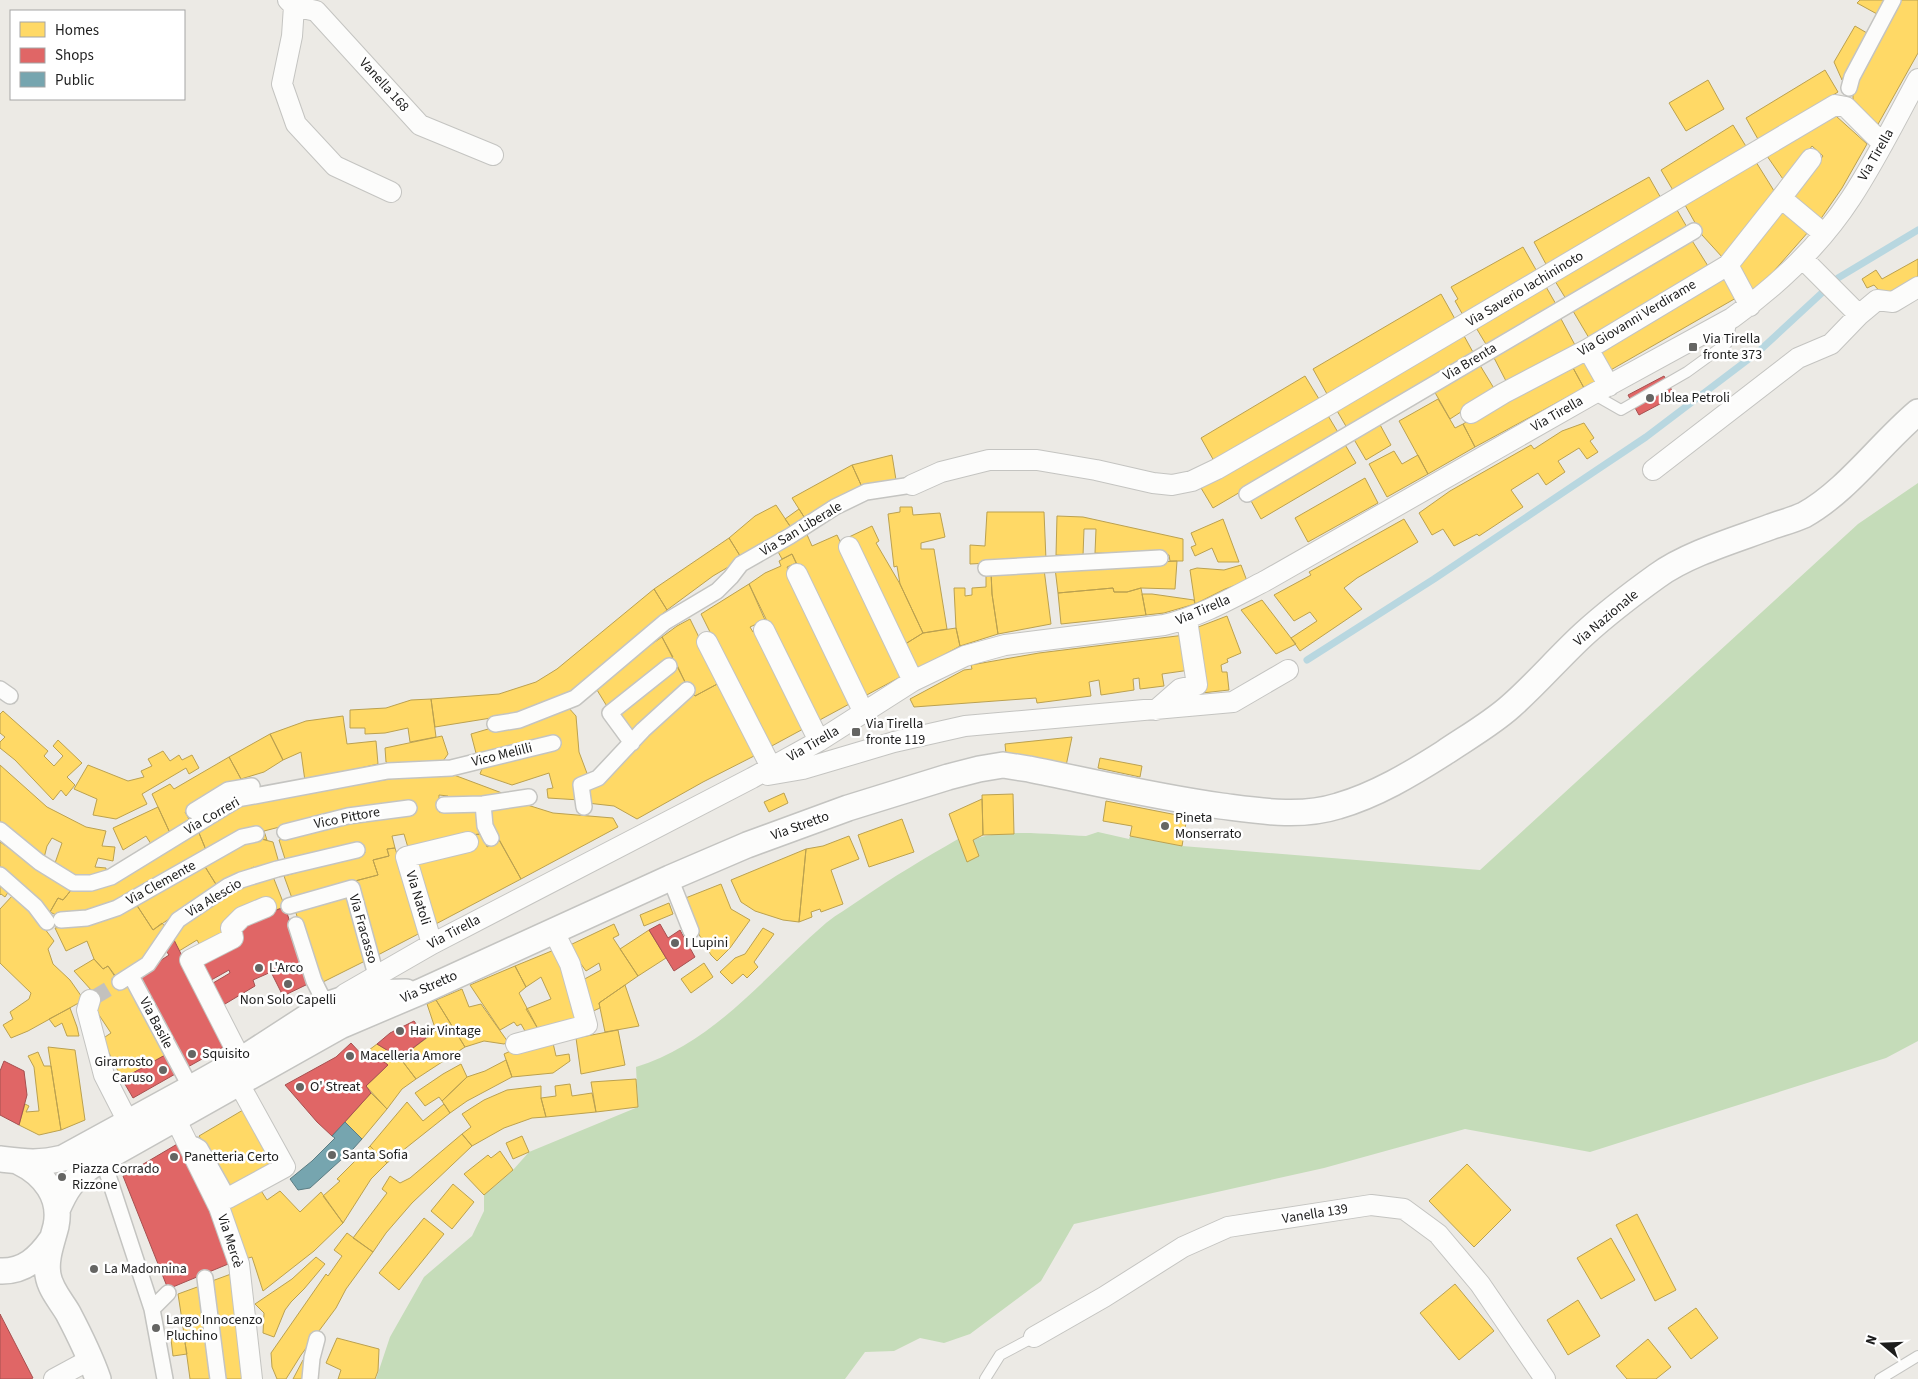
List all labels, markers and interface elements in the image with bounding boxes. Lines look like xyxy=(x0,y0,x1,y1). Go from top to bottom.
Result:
legend xyxy=(10,10,185,100)
text: Homes xyxy=(55,20,99,41)
text: Shops xyxy=(55,45,94,66)
street label: Vanella 168 xyxy=(354,54,414,116)
text: Public xyxy=(55,70,94,91)
street label: Via Tirella xyxy=(1853,125,1899,185)
street label: Via Saverio Iachininoto xyxy=(1463,246,1587,332)
street label: Via Giovanni Verdirame xyxy=(1574,275,1700,361)
place label: Via Tirella fronte 373 xyxy=(1703,329,1762,365)
street label: Via Brenta xyxy=(1439,338,1501,386)
marker: Via Tirella fronte 373 xyxy=(1687,341,1699,353)
place label: Iblea Petroli xyxy=(1660,388,1730,408)
street label: Via Tirella xyxy=(1527,391,1587,437)
marker: Iblea Petroli xyxy=(1644,392,1656,404)
street label: Via San Liberale xyxy=(756,497,846,561)
street label: Via Nazionale xyxy=(1569,585,1643,651)
street label: Via Tirella xyxy=(1173,590,1233,630)
place label: Via Tirella fronte 119 xyxy=(866,714,925,750)
street label: Via Tirella xyxy=(783,721,843,767)
marker: Via Tirella fronte 119 xyxy=(850,726,862,738)
street label: Vico Melilli xyxy=(470,738,534,772)
street label: Via Correri xyxy=(181,792,243,840)
street label: Vico Pittore xyxy=(312,802,382,834)
street label: Via Stretto xyxy=(768,806,832,846)
place label: Pineta Monserrato xyxy=(1175,808,1242,844)
marker: Pineta Monserrato xyxy=(1159,820,1171,832)
street label: Via Clemente xyxy=(123,856,199,910)
street label: Via Natoli xyxy=(400,869,436,927)
street label: Via Alescio xyxy=(182,873,246,923)
street label: Via Fracasso xyxy=(344,892,382,966)
street label: Via Tirella xyxy=(424,910,484,954)
place label: I Lupini xyxy=(685,933,728,953)
marker: I Lupini xyxy=(669,937,681,949)
place label: L'Arco xyxy=(269,958,303,978)
marker: L'Arco xyxy=(253,962,265,974)
street label: Via Stretto xyxy=(397,966,461,1008)
marker: Non Solo Capelli xyxy=(282,978,294,990)
place label: Non Solo Capelli xyxy=(240,990,336,1010)
street label: Via Basile xyxy=(134,994,178,1052)
place label: Hair Vintage xyxy=(410,1021,481,1041)
marker: Hair Vintage xyxy=(394,1025,406,1037)
place label: Squisito xyxy=(202,1044,250,1064)
place label: Macelleria Amore xyxy=(360,1046,461,1066)
marker: Squisito xyxy=(186,1048,198,1060)
marker: Macelleria Amore xyxy=(344,1050,356,1062)
place label: Girarrosto Caruso xyxy=(94,1052,153,1088)
marker: Girarrosto Caruso xyxy=(157,1064,169,1076)
place label: O' Streat xyxy=(310,1077,361,1097)
marker: O' Streat xyxy=(294,1081,306,1093)
place label: Santa Sofia xyxy=(342,1145,408,1165)
place label: Panetteria Certo xyxy=(184,1147,279,1167)
marker: Santa Sofia xyxy=(326,1149,338,1161)
marker: Panetteria Certo xyxy=(168,1151,180,1163)
place label: Piazza Corrado Rizzone xyxy=(72,1159,159,1195)
marker: Piazza Corrado Rizzone xyxy=(56,1171,68,1183)
street label: Vanella 139 xyxy=(1281,1199,1349,1229)
street label: Via Mercè xyxy=(212,1212,248,1270)
place label: La Madonnina xyxy=(104,1259,187,1279)
marker: La Madonnina xyxy=(88,1263,100,1275)
place label: Largo Innocenzo Pluchino xyxy=(166,1310,263,1346)
north arrow xyxy=(1858,1319,1908,1369)
marker: Largo Innocenzo Pluchino xyxy=(150,1322,162,1334)
text: N xyxy=(1861,1332,1883,1348)

